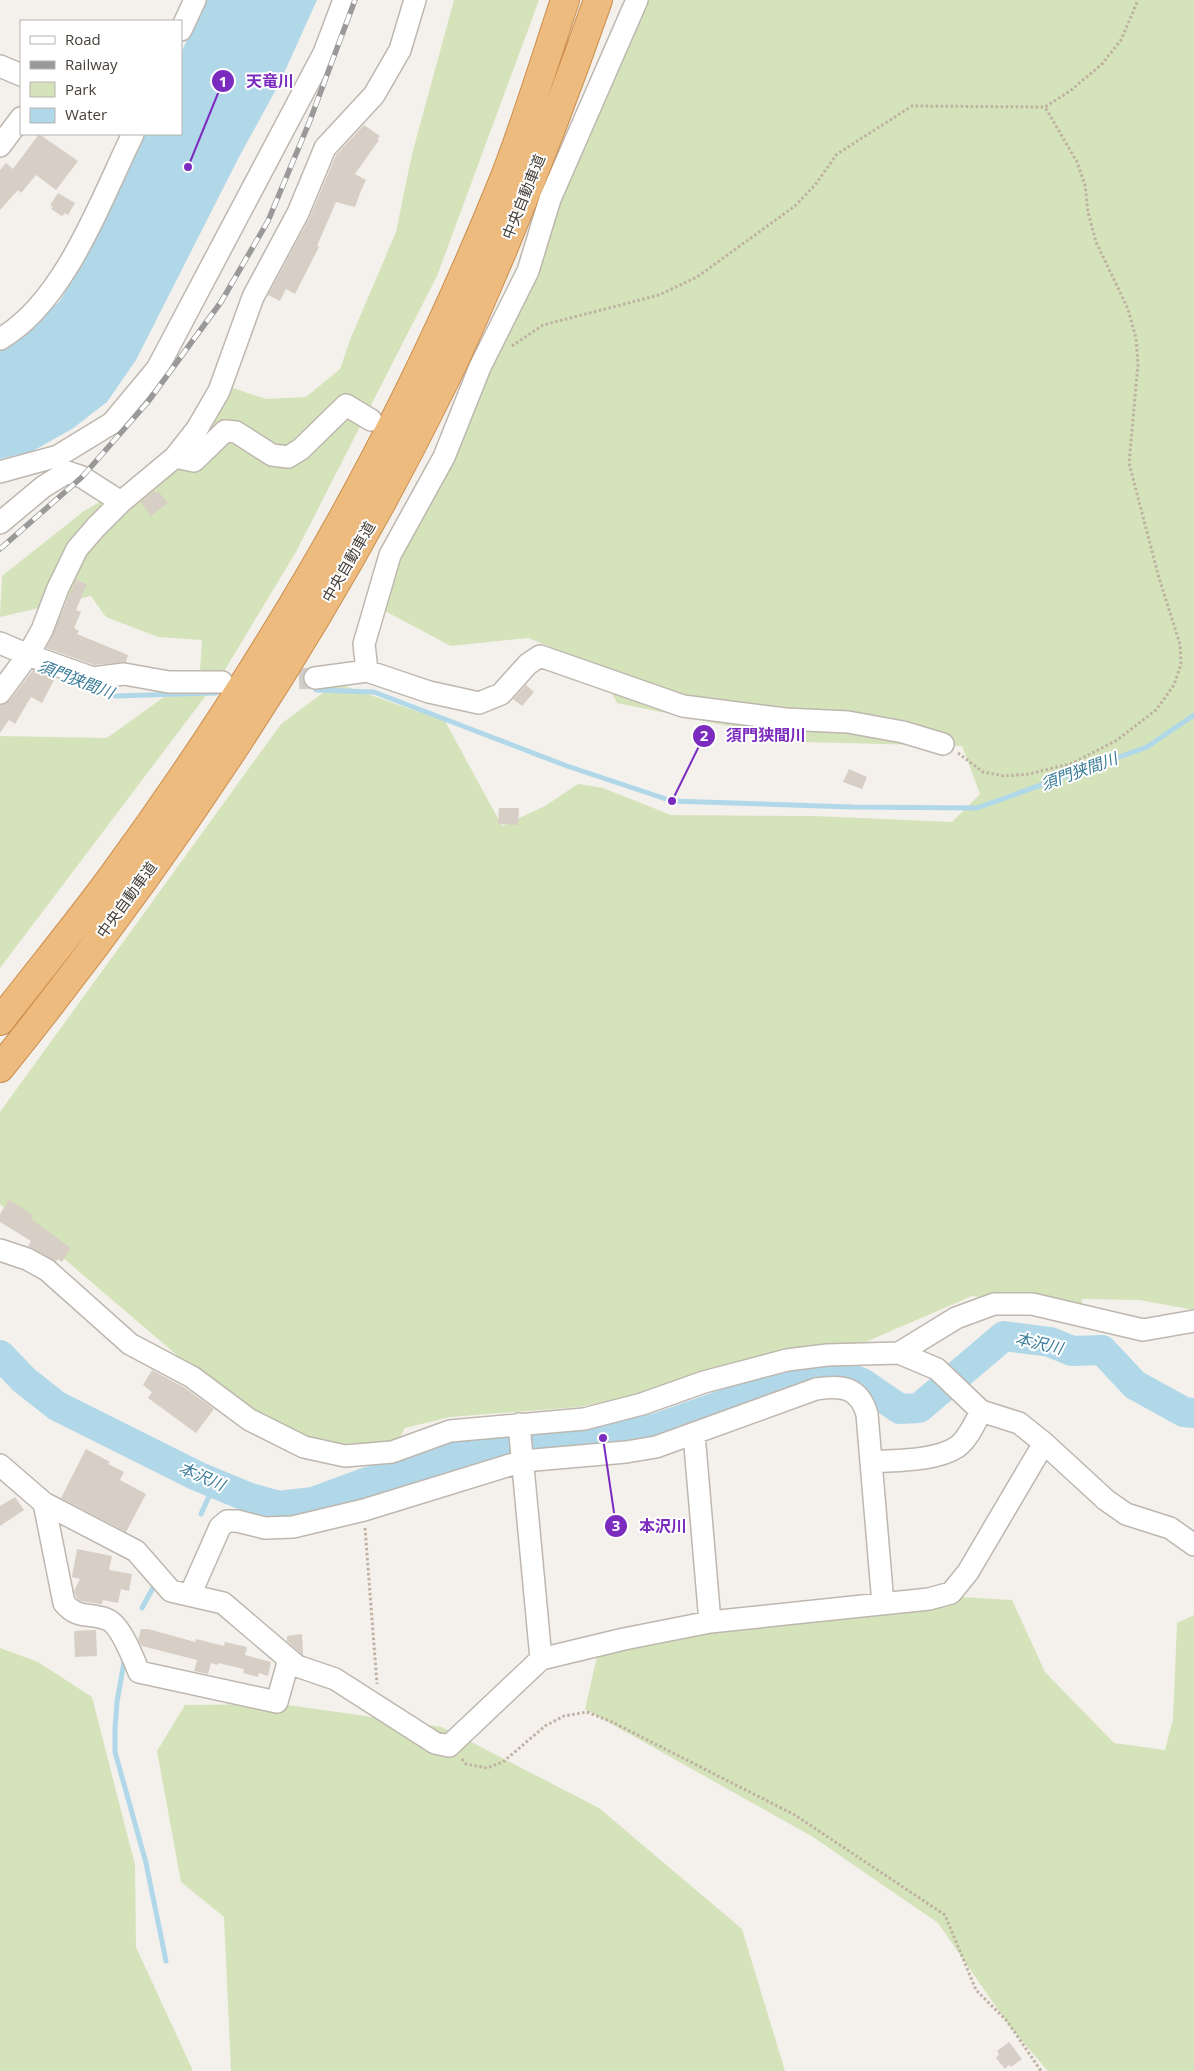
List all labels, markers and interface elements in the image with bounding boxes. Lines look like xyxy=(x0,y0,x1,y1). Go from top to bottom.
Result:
legend xyxy=(20,20,182,135)
text: Road xyxy=(65,29,101,49)
text: Railway xyxy=(65,54,118,74)
callout: 天竜川 xyxy=(211,66,304,97)
text: 天竜川 xyxy=(246,70,294,92)
text: 1 xyxy=(219,71,227,91)
text: Park xyxy=(65,79,96,99)
text: Water xyxy=(65,104,107,124)
street label: 中央自動車道 xyxy=(497,151,549,242)
street label: 中央自動車道 xyxy=(317,518,379,605)
water label: 須門狭間川 xyxy=(35,654,119,704)
callout: 須門狭間川 xyxy=(691,720,816,751)
text: 須門狭間川 xyxy=(726,724,806,746)
text: 2 xyxy=(700,725,709,745)
water label: 須門狭間川 xyxy=(1038,746,1122,795)
street label: 中央自動車道 xyxy=(92,857,161,942)
water label: 本沢川 xyxy=(1013,1327,1067,1360)
water label: 本沢川 xyxy=(176,1456,230,1496)
callout: 本沢川 xyxy=(604,1510,697,1541)
text: 3 xyxy=(612,1515,620,1535)
text: 本沢川 xyxy=(639,1515,687,1537)

